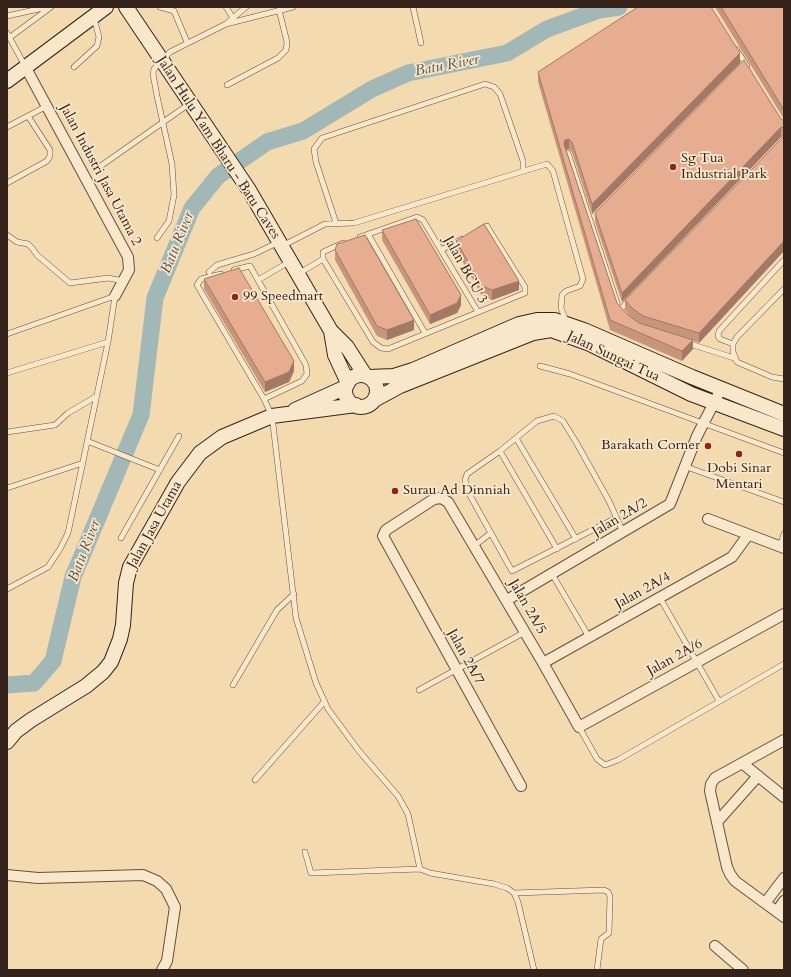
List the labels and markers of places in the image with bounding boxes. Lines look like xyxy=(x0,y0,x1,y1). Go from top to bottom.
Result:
place label: Sg Tua Industrial Park xyxy=(681,151,767,184)
marker: Sg Tua Industrial Park xyxy=(668,162,678,172)
place label: 99 Speedmart xyxy=(243,289,323,305)
marker: 99 Speedmart xyxy=(230,292,240,302)
place label: Barakath Corner xyxy=(601,438,700,454)
marker: Barakath Corner xyxy=(703,441,713,451)
marker: Dobi Sinar Mentari xyxy=(734,449,744,459)
place label: Dobi Sinar Mentari xyxy=(707,461,771,494)
place label: Surau Ad Dinniah xyxy=(403,483,510,499)
marker: Surau Ad Dinniah xyxy=(390,486,400,496)

